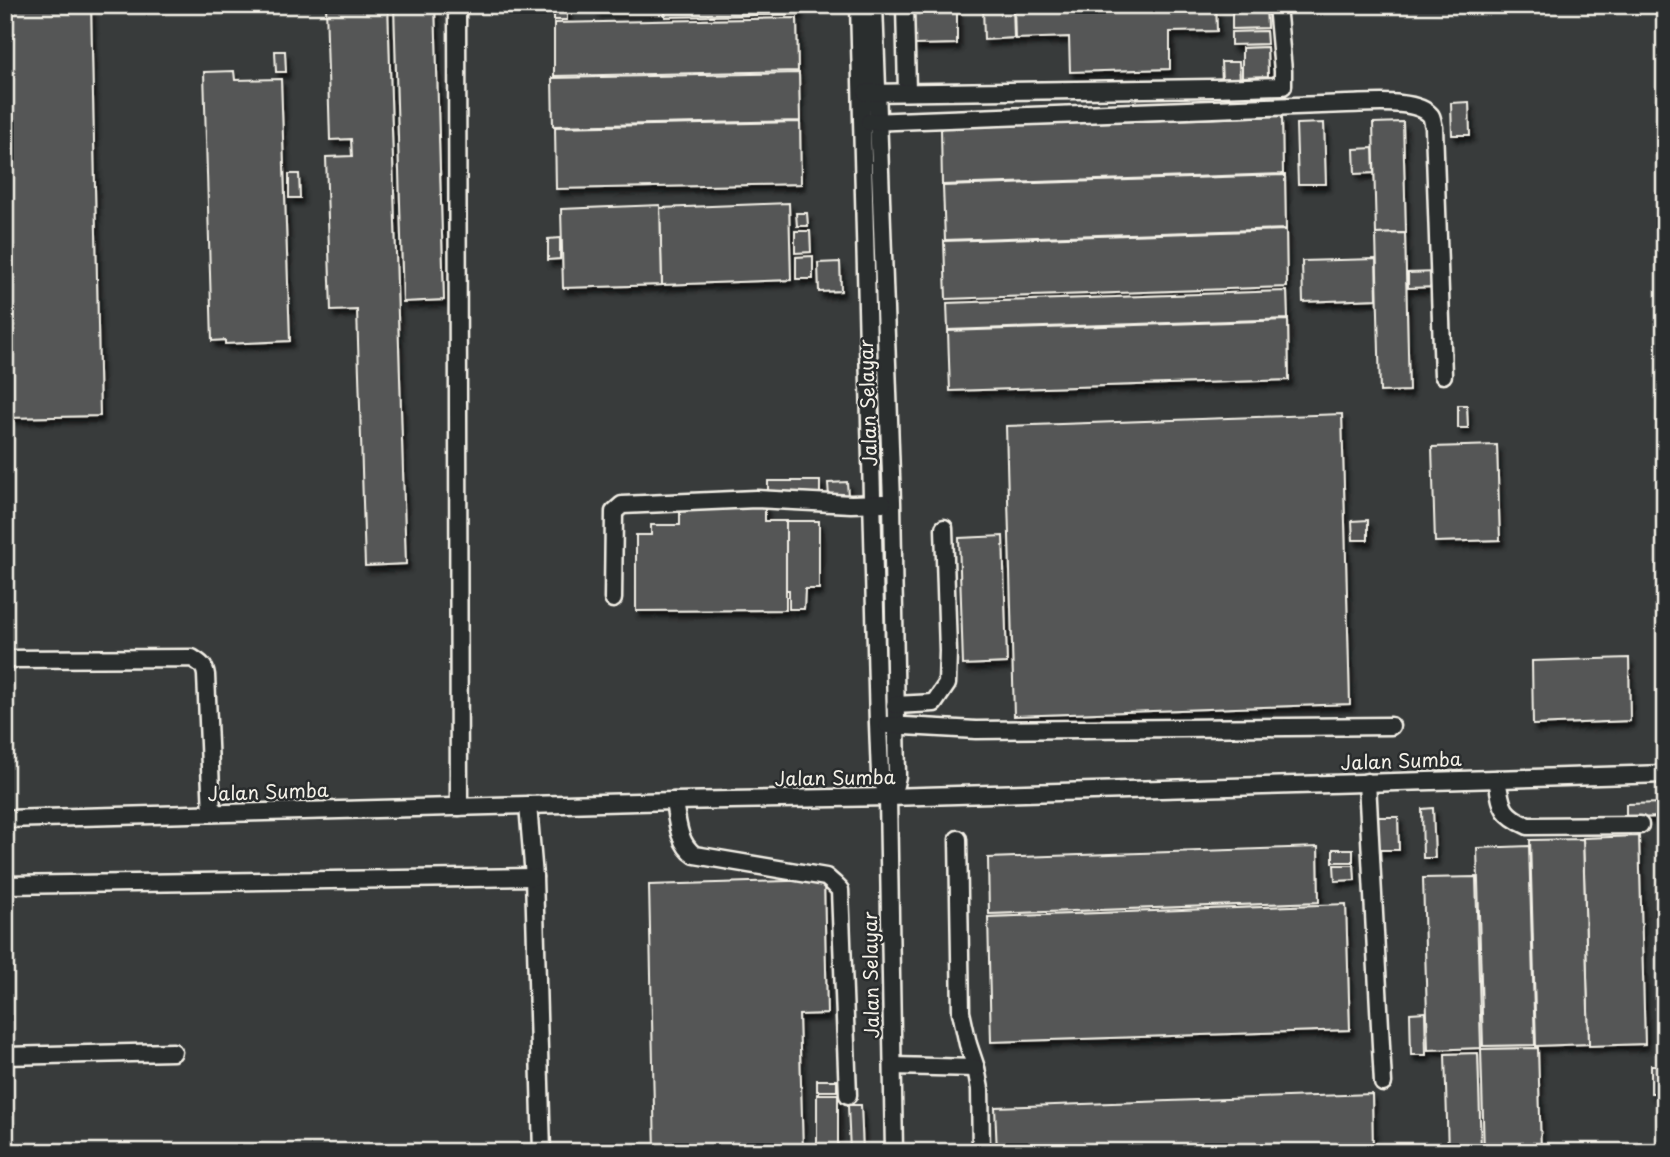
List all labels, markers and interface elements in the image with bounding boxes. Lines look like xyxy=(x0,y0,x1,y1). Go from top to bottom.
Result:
street label: Jalan Selayar xyxy=(851,339,883,467)
street label: Jalan Sumba xyxy=(1340,744,1462,776)
street label: Jalan Sumba xyxy=(774,762,896,792)
street label: Jalan Sumba xyxy=(207,775,329,807)
street label: Jalan Selayar xyxy=(855,911,885,1039)

